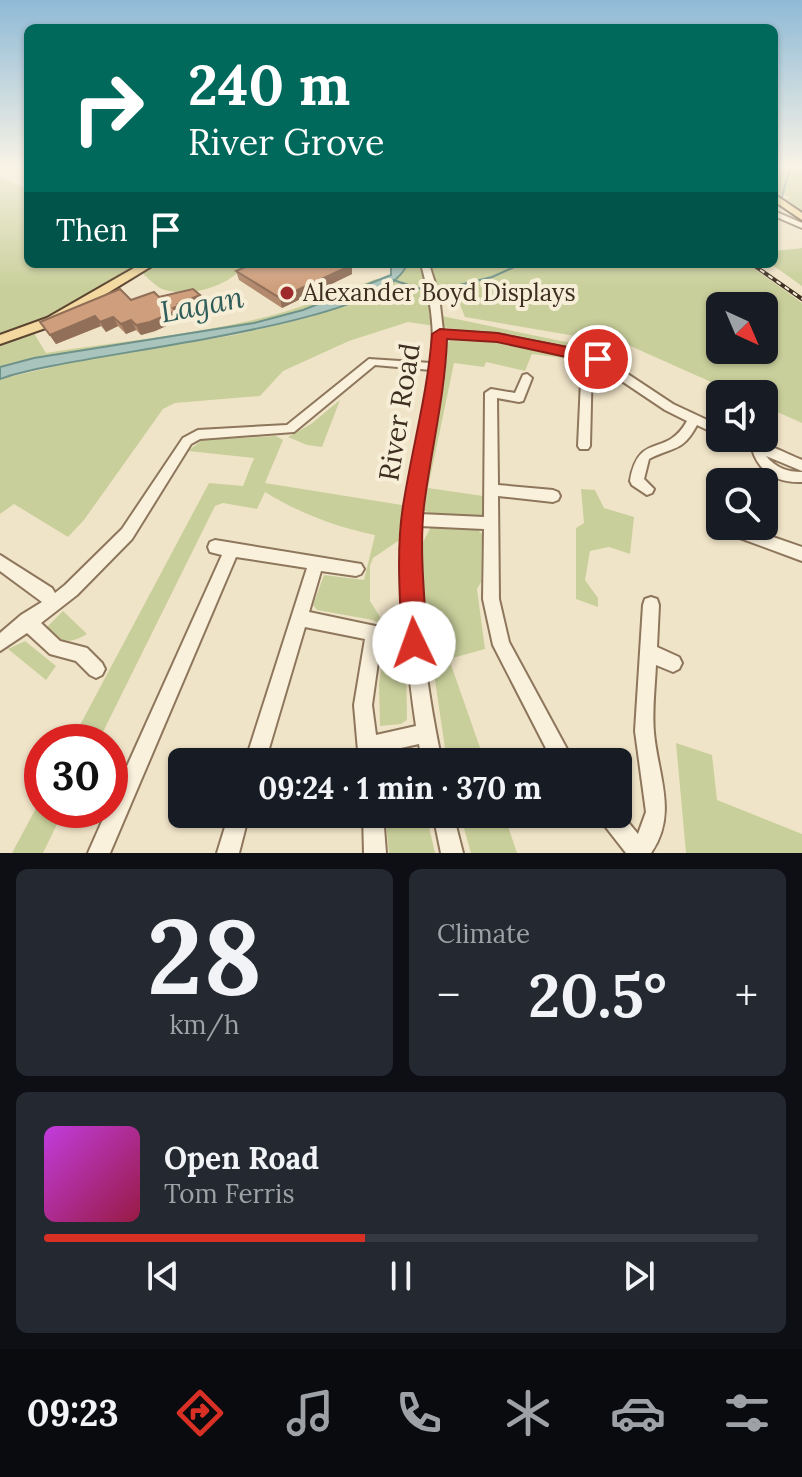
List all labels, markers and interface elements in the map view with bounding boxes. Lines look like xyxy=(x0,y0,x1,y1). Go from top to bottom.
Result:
text: 240 m xyxy=(188,49,350,120)
icon: right xyxy=(56,56,160,160)
text: River Grove xyxy=(188,119,384,165)
icon: arrive xyxy=(144,208,188,252)
text: Then xyxy=(56,211,128,249)
water label: Lagan xyxy=(157,277,247,331)
place label: Alexander Boyd Displays xyxy=(302,277,576,308)
marker: Alexander Boyd Displays xyxy=(278,284,296,302)
north arrow xyxy=(706,292,778,364)
map controls xyxy=(706,292,778,540)
pin xyxy=(564,325,632,393)
icon: arrive xyxy=(576,337,620,381)
street label: River Road xyxy=(370,341,428,483)
button: sound xyxy=(706,380,778,452)
button: search xyxy=(706,468,778,540)
position arrow xyxy=(372,601,456,685)
speed limit sign: 30 xyxy=(24,724,128,828)
text: 09:24 · 1 min · 370 m xyxy=(258,769,542,807)
text: 28 xyxy=(147,889,262,1022)
text: Climate xyxy=(437,917,530,950)
text: 20.5° xyxy=(528,957,667,1033)
text: − xyxy=(437,967,460,1023)
text: + xyxy=(735,967,758,1023)
text: km/h xyxy=(169,1008,240,1041)
text: Open Road xyxy=(164,1139,319,1177)
text: Tom Ferris xyxy=(164,1177,294,1210)
icon: previous xyxy=(141,1254,185,1298)
icon: pause xyxy=(379,1254,423,1298)
icon: next xyxy=(617,1254,661,1298)
icon: directions xyxy=(172,1385,228,1441)
icon: music xyxy=(282,1385,338,1441)
icon: phone xyxy=(391,1385,447,1441)
icon: climate xyxy=(500,1385,556,1441)
icon: car xyxy=(610,1385,666,1441)
icon: filters xyxy=(719,1385,775,1441)
text: 09:23 xyxy=(27,1390,119,1436)

